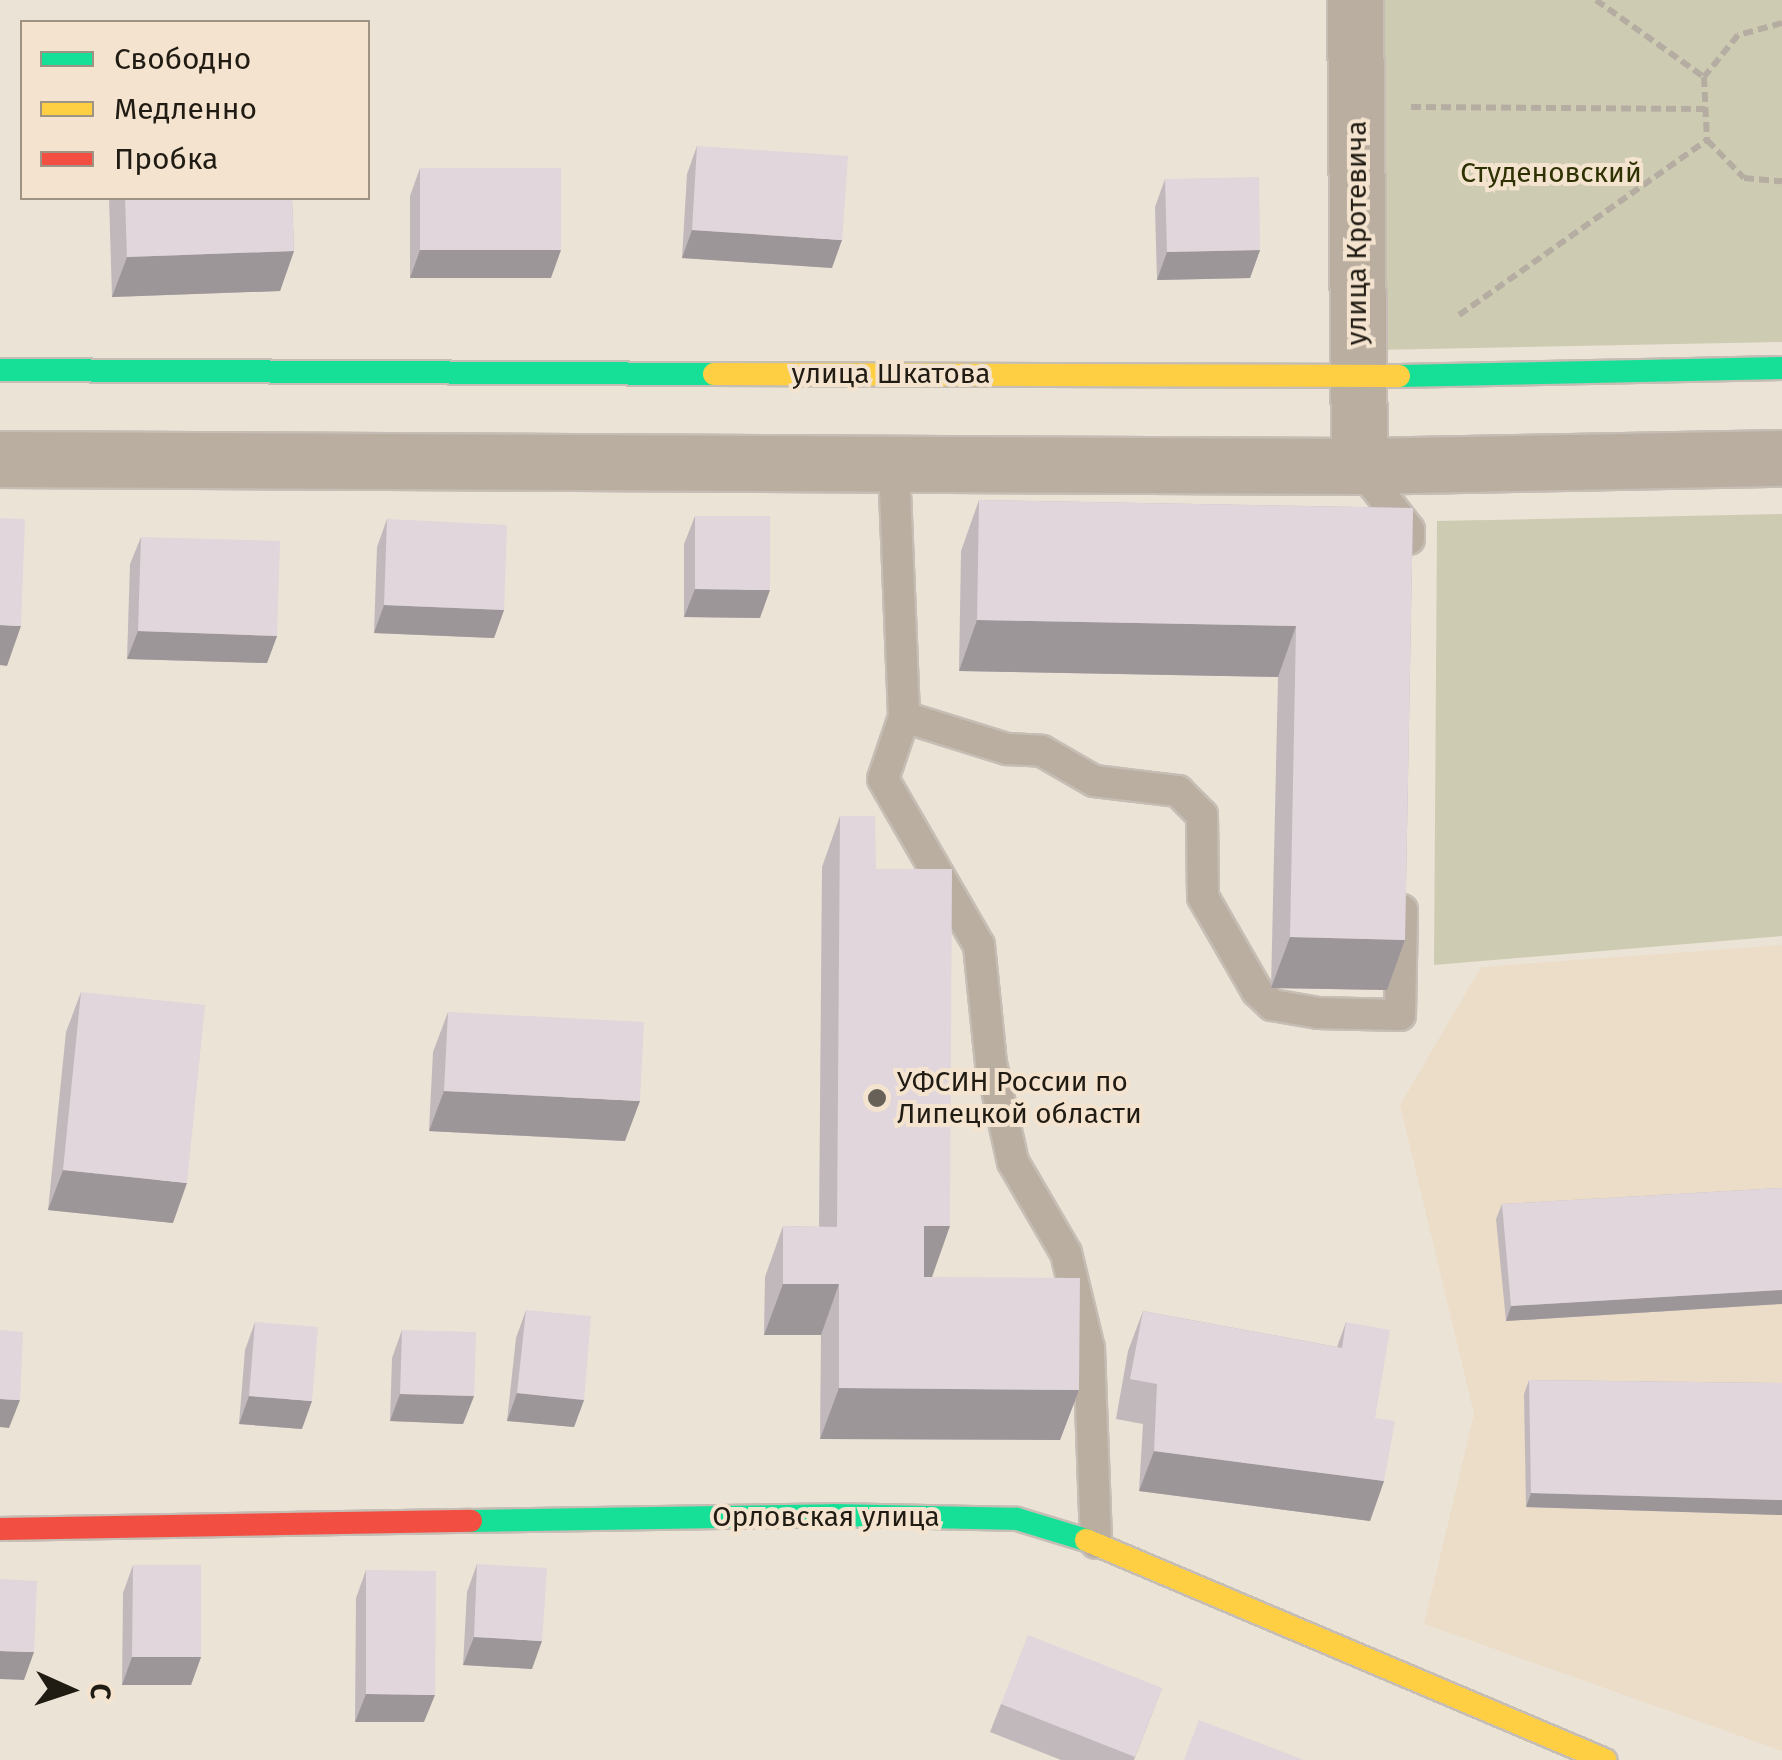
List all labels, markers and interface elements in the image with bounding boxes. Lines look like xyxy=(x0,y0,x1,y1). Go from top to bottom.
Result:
legend xyxy=(20,20,370,200)
text: Свободно xyxy=(114,41,251,77)
text: Медленно xyxy=(114,91,257,127)
street label: улица Кротевича xyxy=(1340,121,1374,345)
text: Пробка xyxy=(114,141,218,177)
park label: Студеновский xyxy=(1460,156,1642,190)
street label: улица Шкатова xyxy=(791,357,991,391)
place label: УФСИН России по Липецкой области xyxy=(897,1065,1142,1131)
marker: УФСИН России по Липецкой области xyxy=(866,1087,888,1109)
street label: Орловская улица xyxy=(712,1500,940,1534)
north arrow xyxy=(20,1640,120,1740)
text: С xyxy=(84,1683,117,1700)

